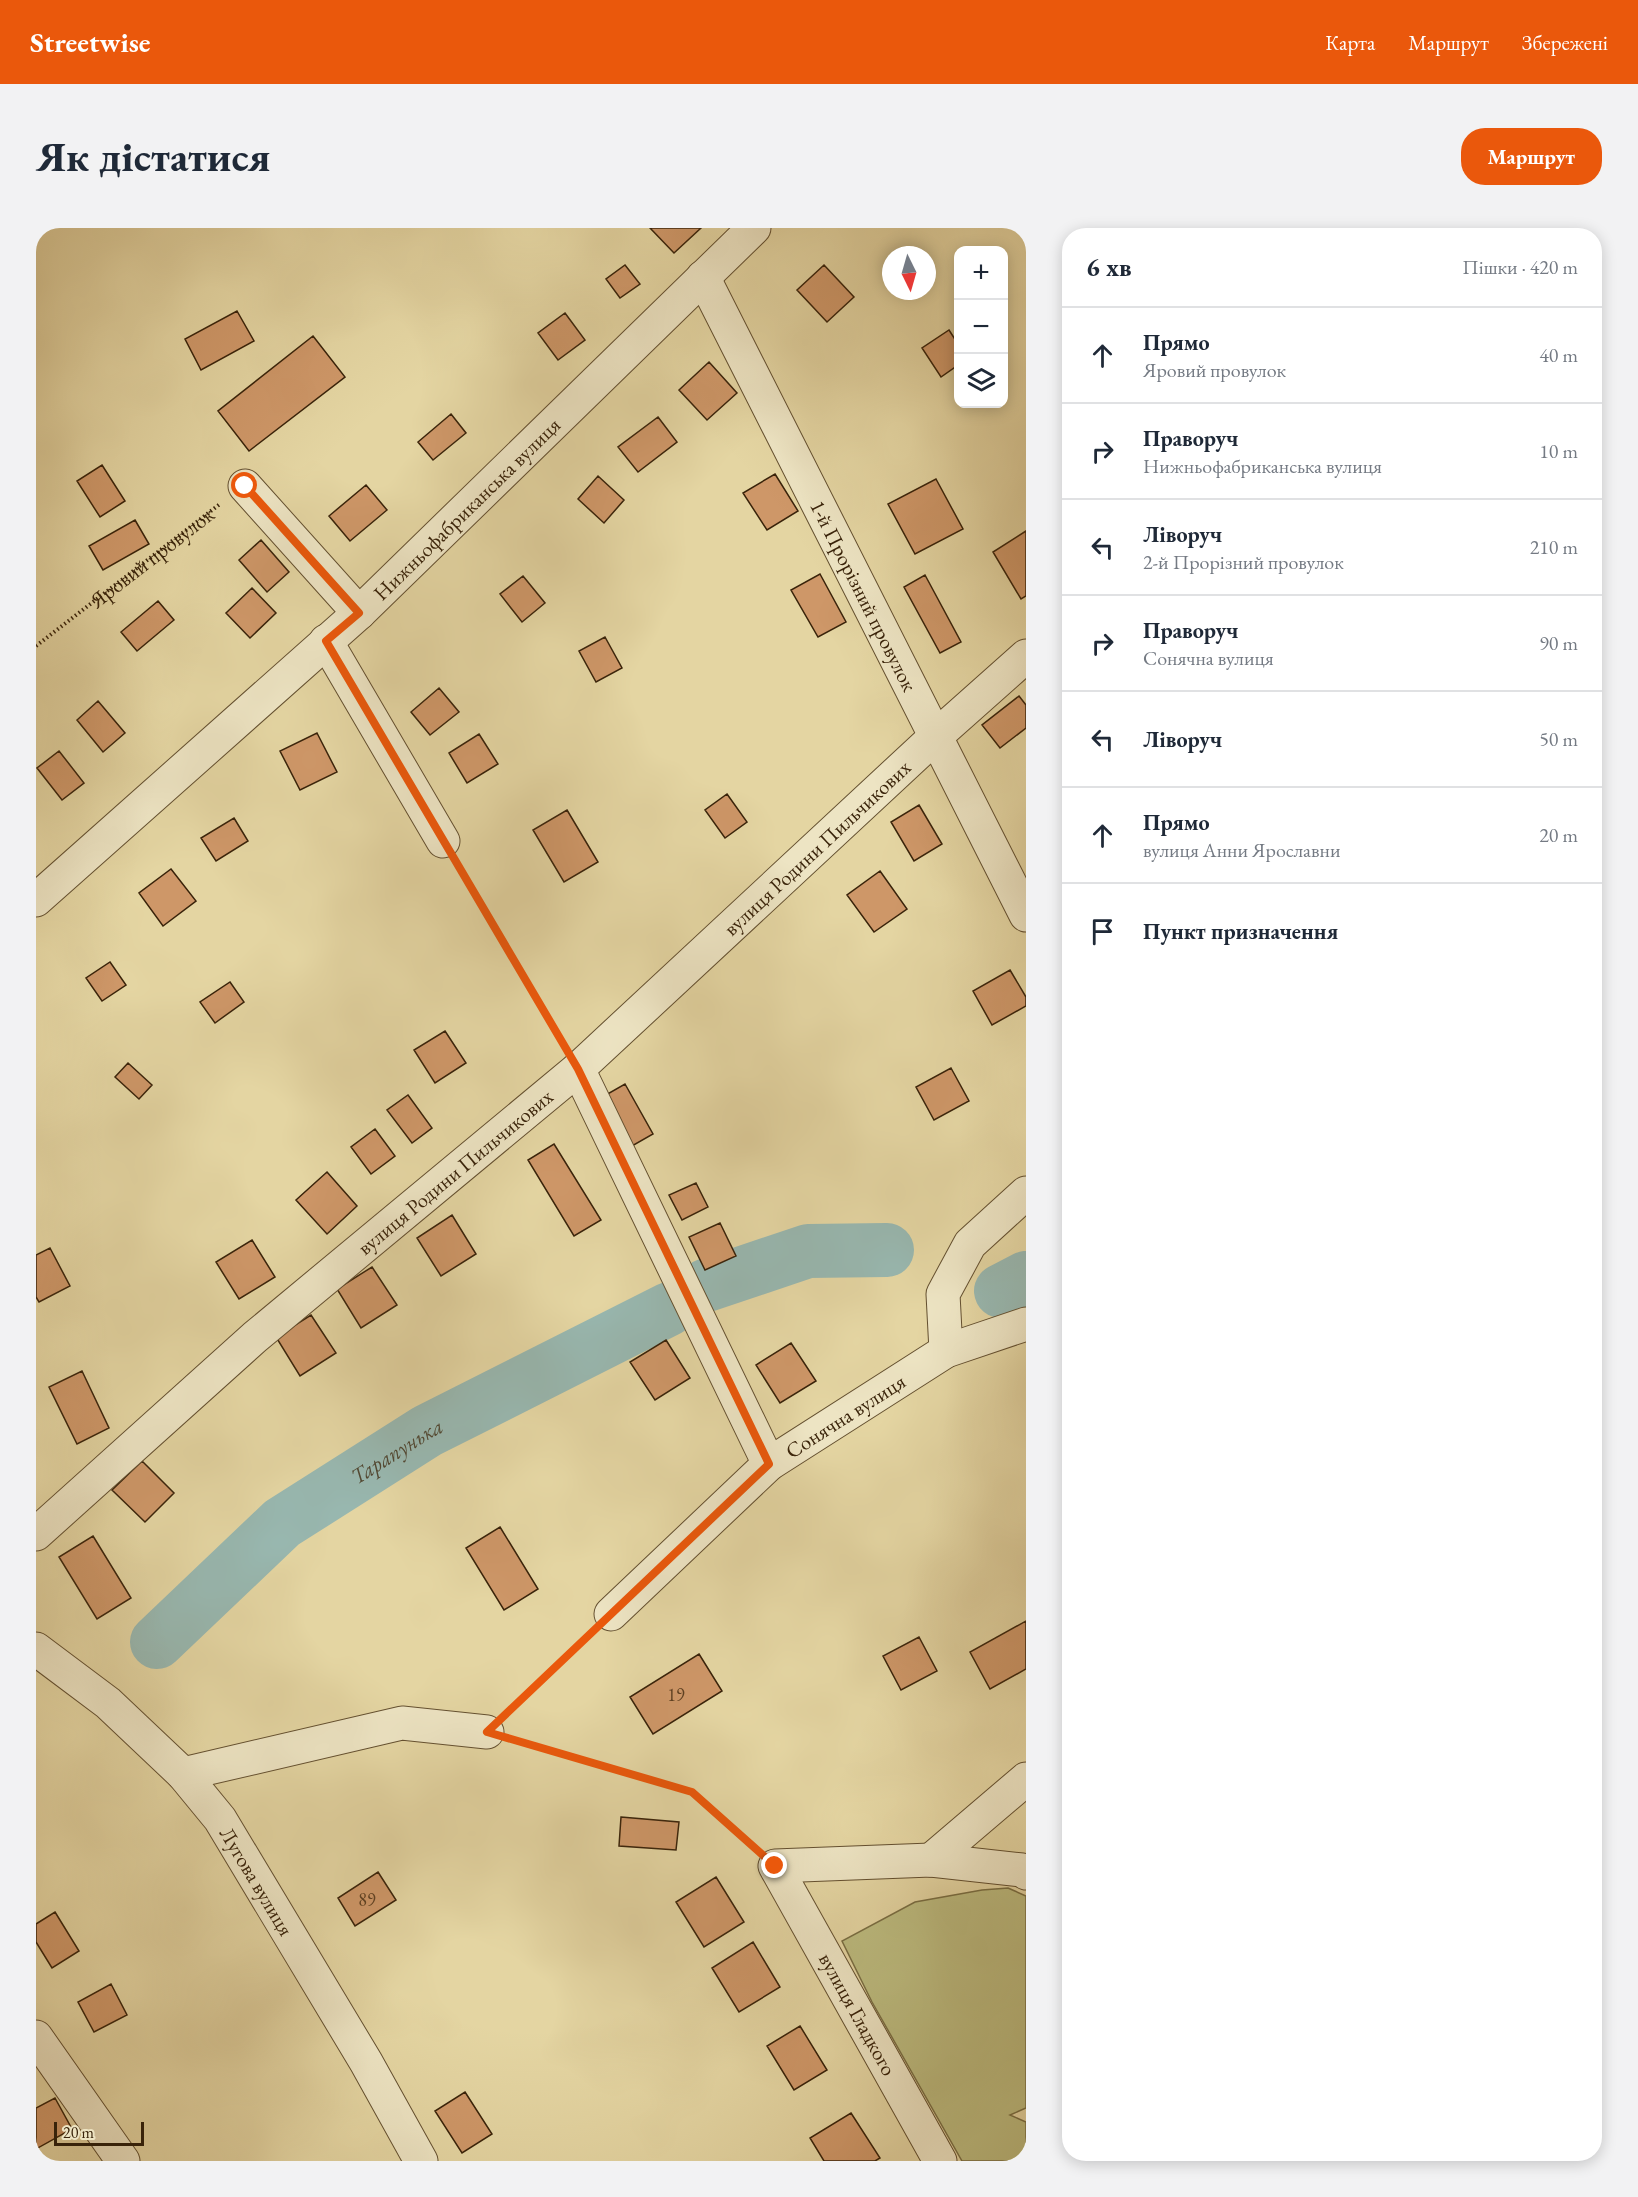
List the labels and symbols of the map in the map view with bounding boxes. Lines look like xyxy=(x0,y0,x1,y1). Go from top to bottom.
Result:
north arrow xyxy=(882,246,936,300)
street label: Нижньофабриканська вулиця xyxy=(367,411,566,606)
route start xyxy=(231,472,257,498)
street label: 1-й Прорізний провулок xyxy=(805,495,924,696)
street label: Яровий провулок xyxy=(83,500,219,614)
street label: вулиця Родини Пильчикових xyxy=(717,753,916,941)
street label: вулиця Родини Пильчикових xyxy=(351,1082,558,1260)
street label: Сонячна вулиця xyxy=(780,1367,910,1464)
water label: Тарапунька xyxy=(345,1411,447,1491)
house number: 19 xyxy=(667,1683,685,1706)
street label: Лугова вулиця xyxy=(214,1822,300,1940)
route end xyxy=(761,1852,787,1878)
house number: 89 xyxy=(358,1888,376,1911)
street label: вулиця Гладкого xyxy=(813,1948,903,2080)
scale bar xyxy=(54,2119,144,2146)

